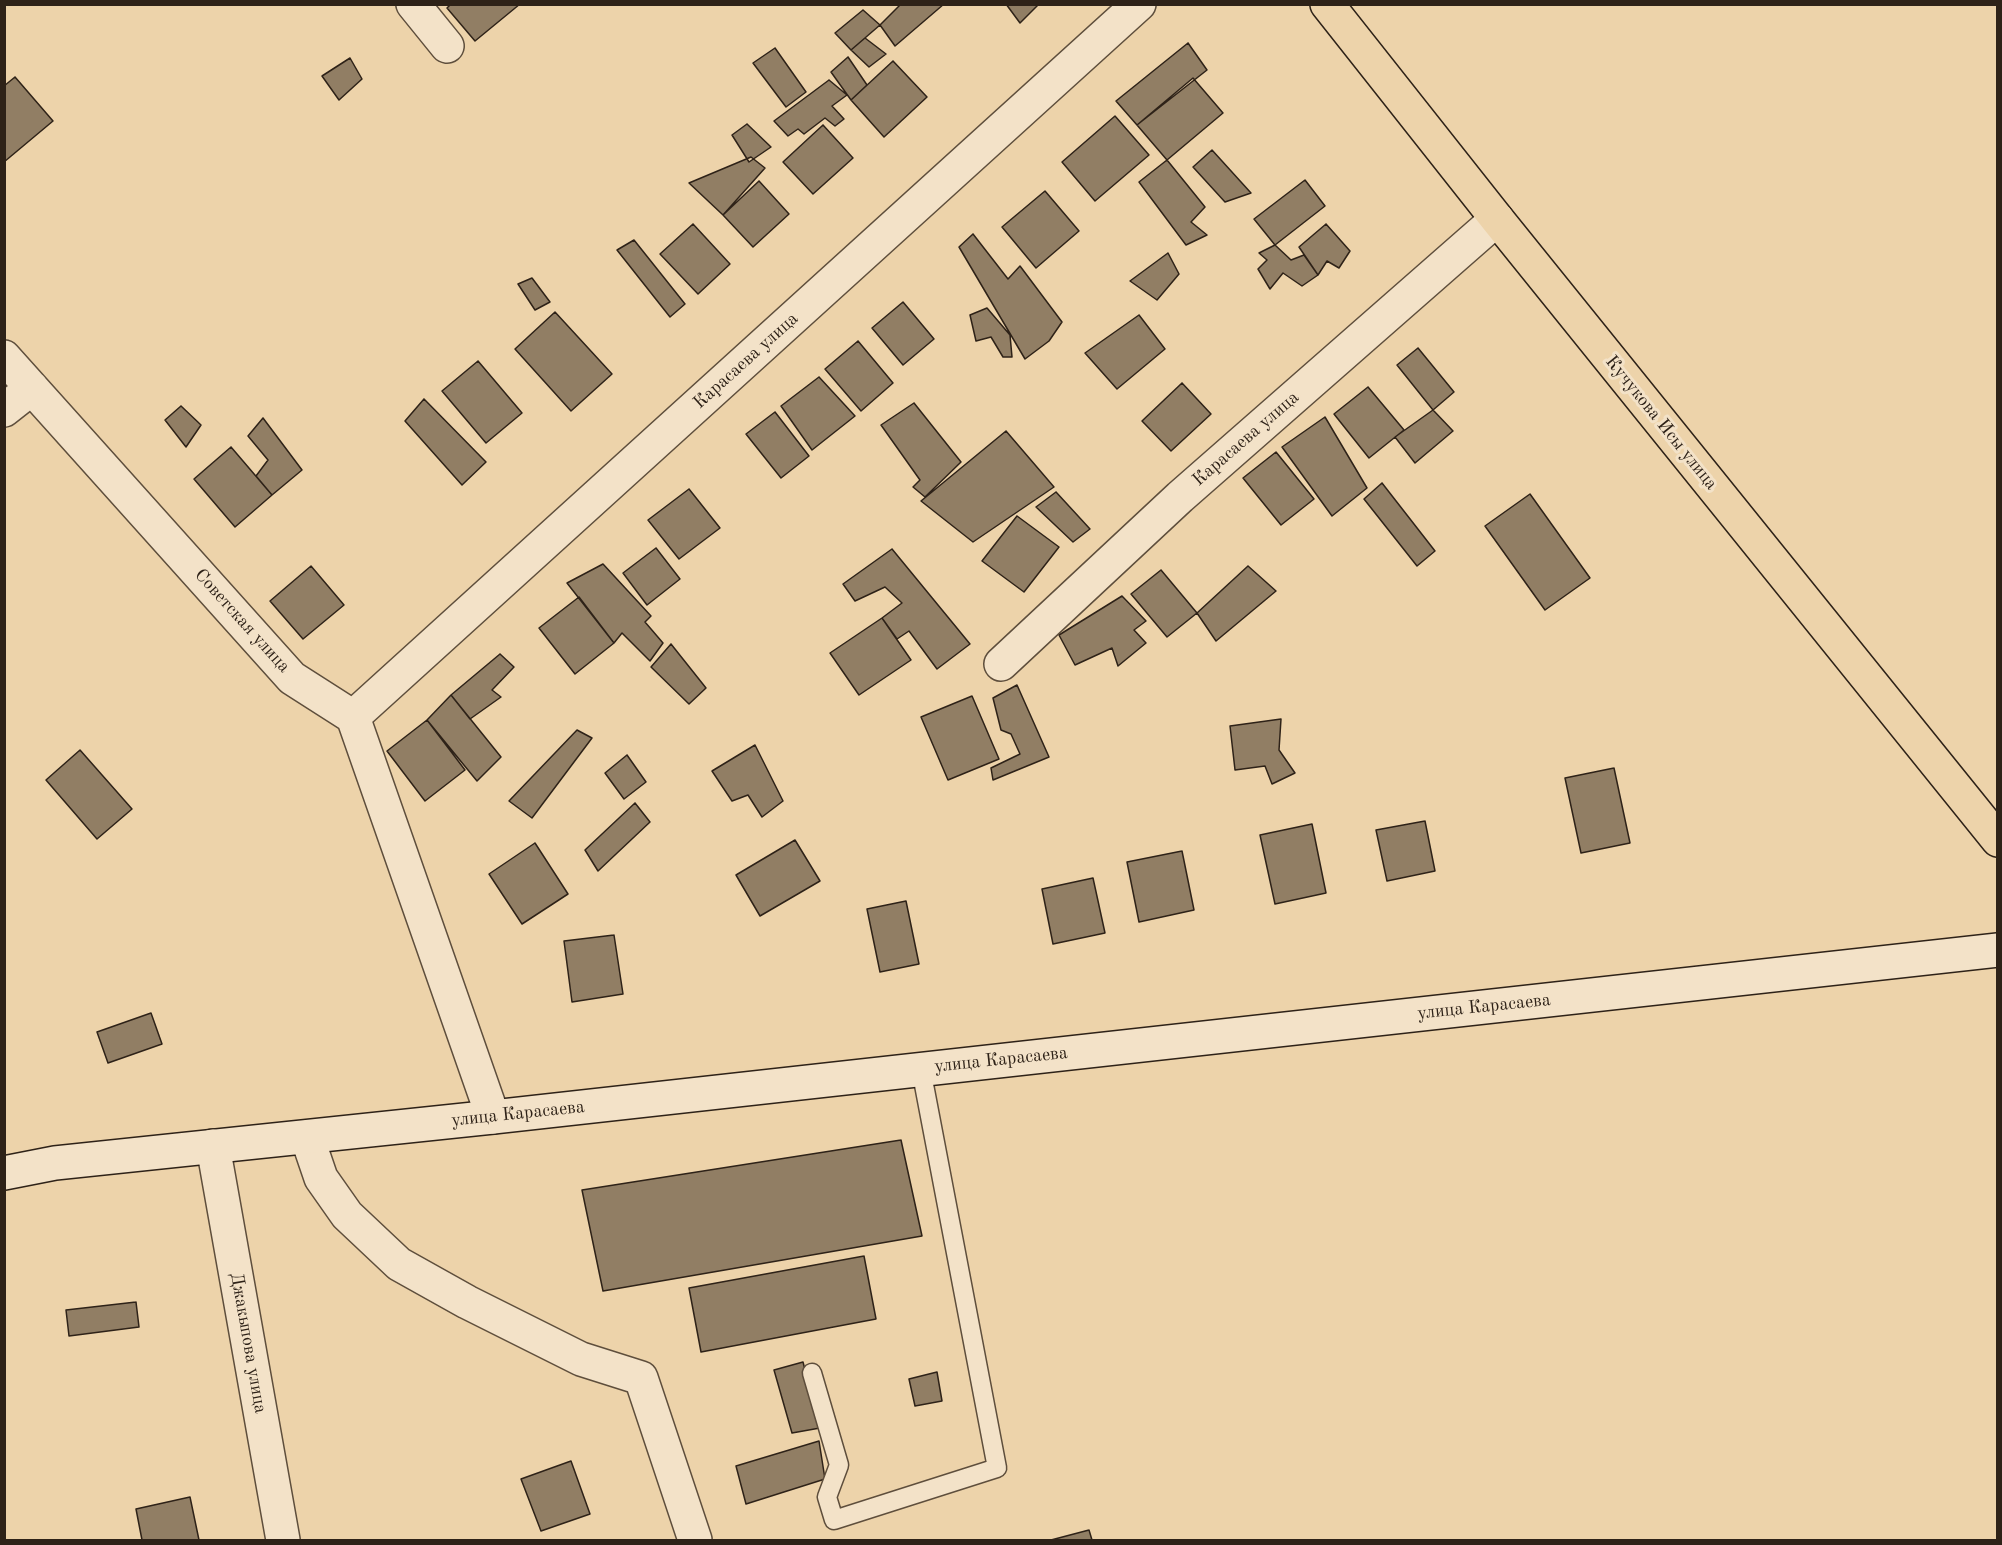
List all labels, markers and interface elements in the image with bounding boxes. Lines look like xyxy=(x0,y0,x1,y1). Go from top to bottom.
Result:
street label: Карасаева улица xyxy=(689,308,803,414)
street label: Кучукова Исы улица xyxy=(1600,352,1722,494)
street label: Карасаева улица xyxy=(1188,387,1304,491)
street label: Советская улица xyxy=(190,564,294,678)
street label: улица Карасаева xyxy=(1416,989,1552,1025)
street label: улица Карасаева xyxy=(933,1042,1069,1078)
street label: улица Карасаева xyxy=(450,1096,586,1132)
street label: Джакыпова улица xyxy=(225,1271,271,1415)

